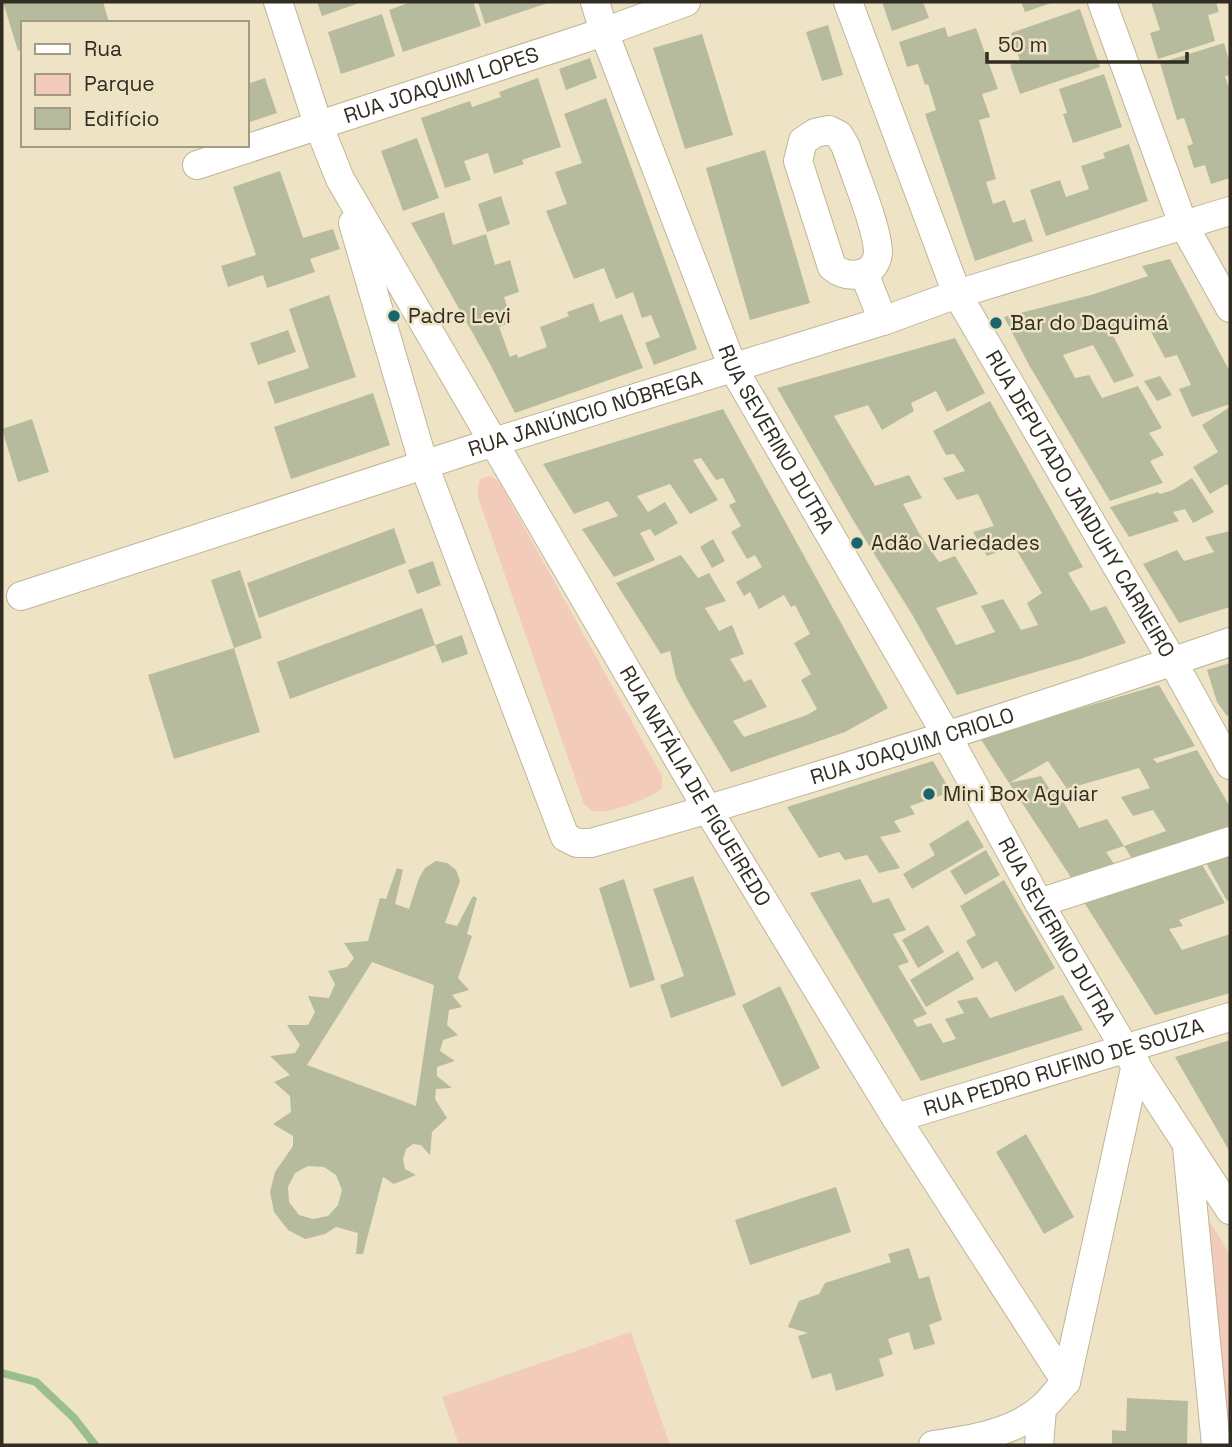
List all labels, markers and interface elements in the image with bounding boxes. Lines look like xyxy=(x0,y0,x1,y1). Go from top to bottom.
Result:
legend xyxy=(21,21,248,147)
scale bar xyxy=(987,21,1186,65)
text: 50 m xyxy=(998,31,1048,58)
text: Rua xyxy=(84,35,122,62)
street label: RUA JOAQUIM LOPES xyxy=(340,40,542,129)
text: Parque xyxy=(84,70,155,97)
text: Edifício xyxy=(84,105,160,132)
place label: Padre Levi xyxy=(408,302,511,329)
marker: Padre Levi xyxy=(386,308,402,324)
place label: Bar do Daguimá xyxy=(1010,309,1169,336)
marker: Bar do Daguimá xyxy=(988,315,1004,331)
street label: RUA SEVERINO DUTRA xyxy=(712,341,840,538)
street label: RUA DEPUTADO JANDUHY CARNEIRO xyxy=(980,345,1181,662)
street label: RUA JANÚNCIO NÓBREGA xyxy=(465,364,706,463)
place label: Adão Variedades xyxy=(871,529,1040,556)
marker: Adão Variedades xyxy=(849,535,865,551)
street label: RUA NATÁLIA DE FIGUEIREDO xyxy=(614,661,778,911)
street label: RUA JOAQUIM CRIOLO xyxy=(807,701,1017,790)
place label: Mini Box Aguiar xyxy=(943,780,1098,807)
marker: Mini Box Aguiar xyxy=(921,786,937,802)
street label: RUA SEVERINO DUTRA xyxy=(992,832,1122,1030)
street label: RUA PEDRO RUFINO DE SOUZA xyxy=(920,1012,1207,1122)

